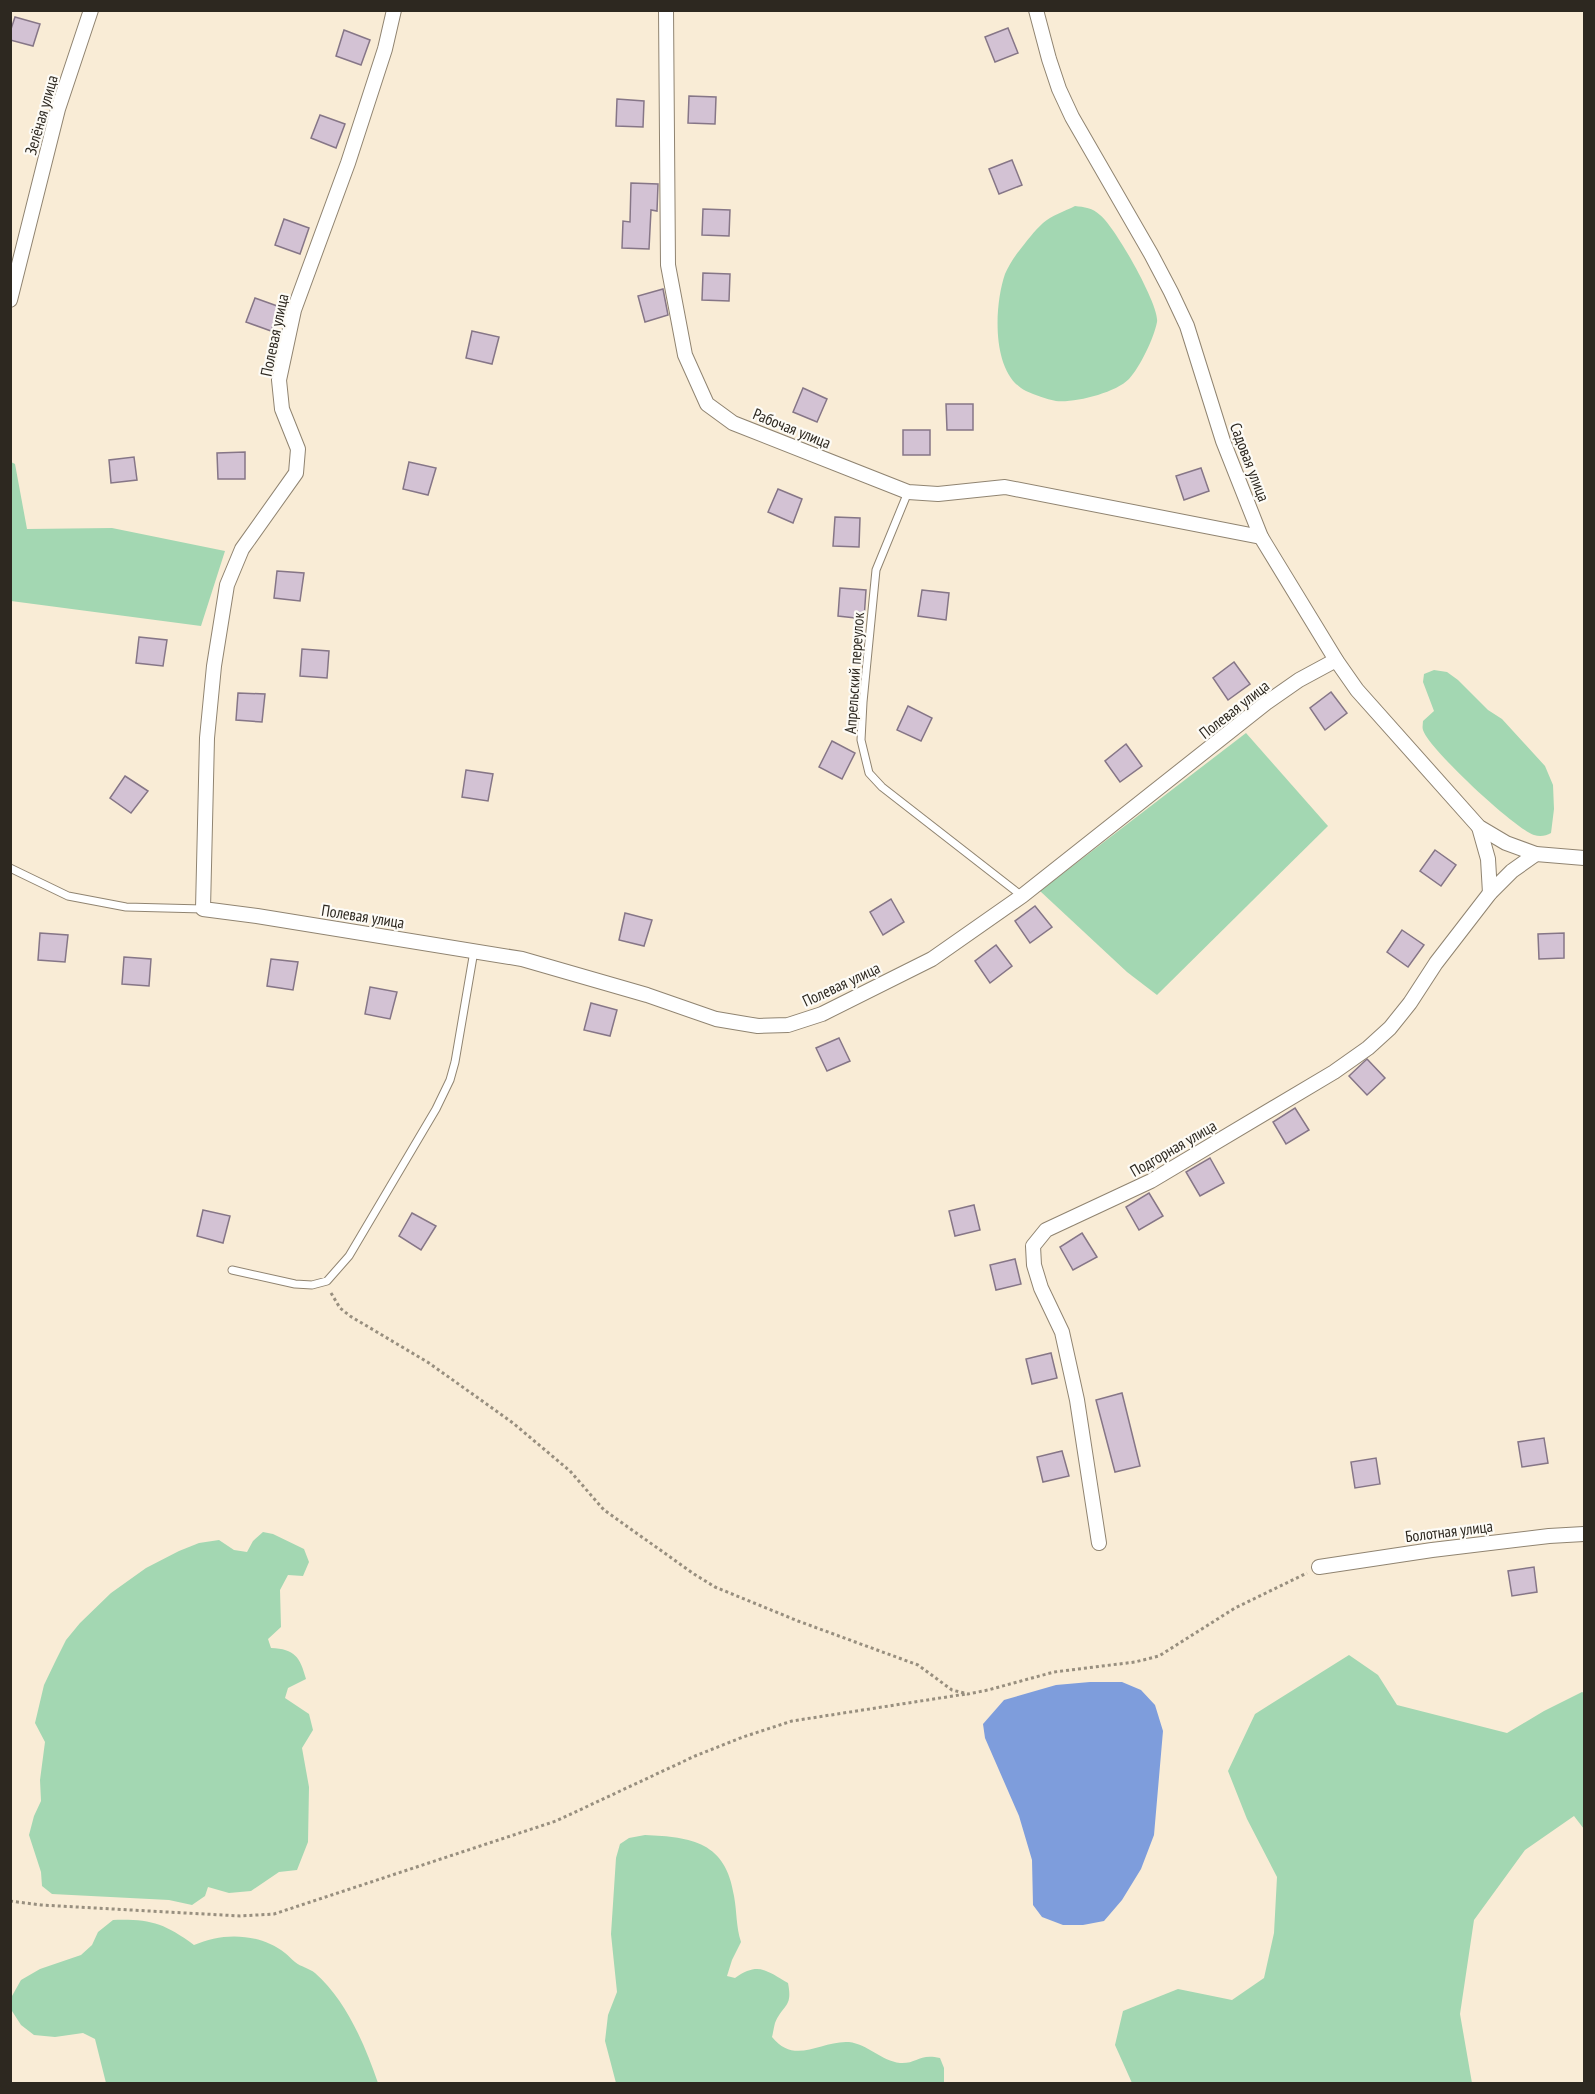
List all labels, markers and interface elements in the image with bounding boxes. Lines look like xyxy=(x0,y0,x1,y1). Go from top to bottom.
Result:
street label: Зелёная улица xyxy=(20,73,62,157)
street label: Полевая улица xyxy=(256,292,292,378)
street label: Рабочая улица xyxy=(750,403,834,453)
street label: Садовая улица xyxy=(1226,420,1274,504)
street label: Апрельский переулок xyxy=(840,611,868,734)
street label: Полевая улица xyxy=(1195,675,1273,743)
street label: Полевая улица xyxy=(320,900,406,932)
street label: Полевая улица xyxy=(799,957,883,1011)
street label: Подгорная улица xyxy=(1126,1115,1220,1181)
street label: Болотная улица xyxy=(1404,1516,1494,1546)

